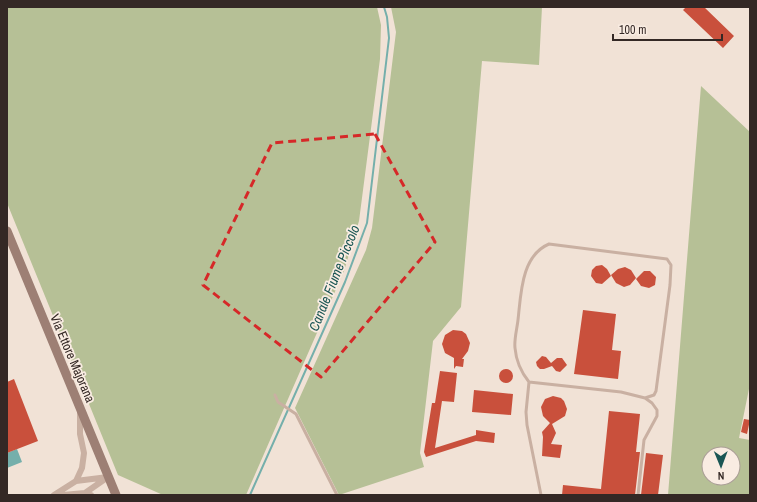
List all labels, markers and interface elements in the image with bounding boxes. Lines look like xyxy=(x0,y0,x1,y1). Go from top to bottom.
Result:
scale bar xyxy=(613,16,722,42)
text: 100 m xyxy=(619,22,646,38)
water label: Canale Fiume Piccolo xyxy=(304,222,364,334)
street label: Via Ettore Majorana xyxy=(46,311,99,405)
north arrow xyxy=(701,446,741,486)
text: N xyxy=(718,469,725,483)

